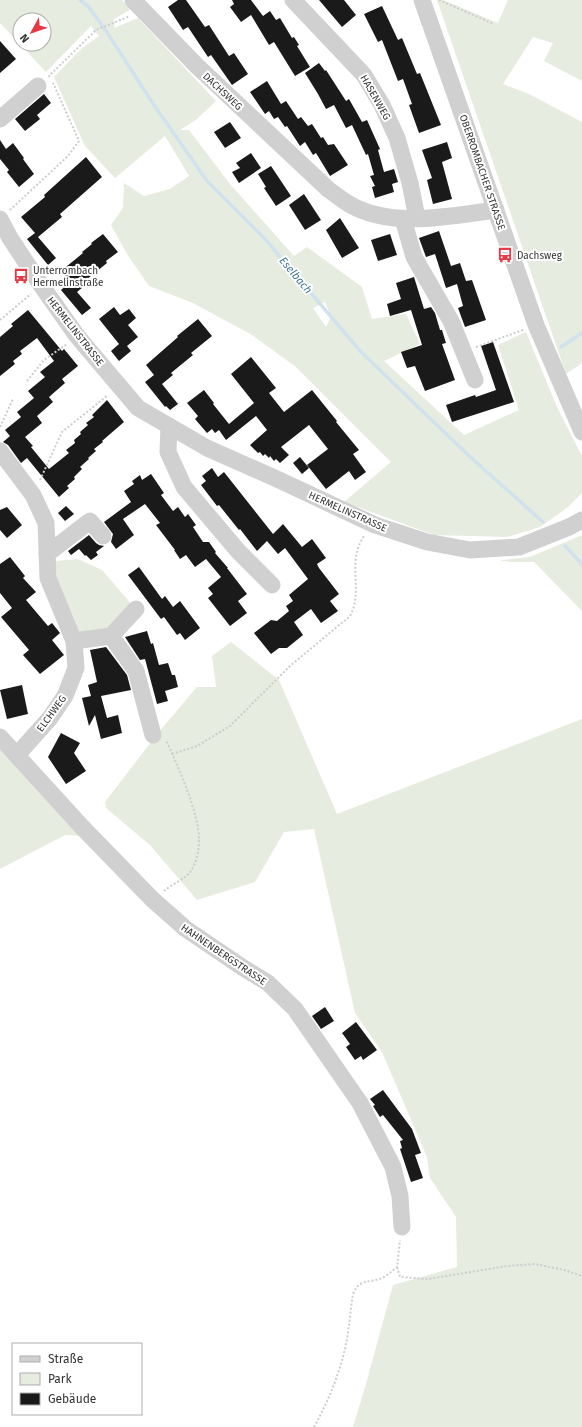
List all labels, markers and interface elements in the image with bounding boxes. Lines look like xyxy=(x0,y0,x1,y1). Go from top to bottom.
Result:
north arrow xyxy=(12,12,52,52)
text: N xyxy=(17,31,32,45)
street label: DACHSWEG xyxy=(200,70,245,113)
street label: HASENWEG xyxy=(357,73,393,122)
street label: OBERROMBACHER STRASSE xyxy=(457,113,507,232)
bus stop icon: Dachsweg xyxy=(496,246,514,264)
place label: Dachsweg xyxy=(517,250,563,262)
water label: Eselbach xyxy=(277,254,315,296)
place label: Unterrombach Hermelinstraße xyxy=(33,265,103,289)
bus stop icon: Unterrombach Hermelinstraße xyxy=(12,267,30,285)
street label: HERMELINSTRASSE xyxy=(45,295,106,369)
street label: HERMELINSTRASSE xyxy=(307,489,389,535)
street label: ELCHWEG xyxy=(35,693,69,734)
street label: HAHNENBERGSTRASSE xyxy=(178,922,268,988)
legend xyxy=(12,1343,142,1415)
text: Straße xyxy=(48,1352,83,1366)
text: Park xyxy=(48,1372,72,1386)
text: Gebäude xyxy=(48,1392,96,1406)

